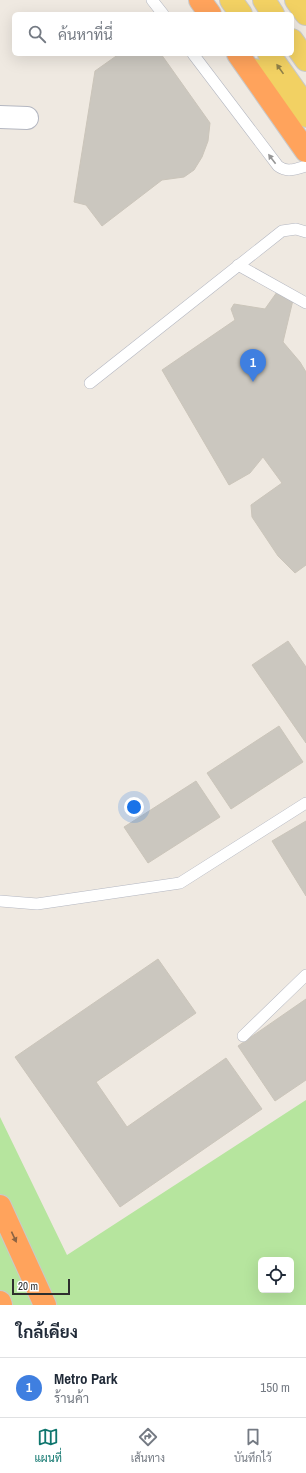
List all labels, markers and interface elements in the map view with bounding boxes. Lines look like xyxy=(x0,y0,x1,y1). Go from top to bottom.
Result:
search box xyxy=(12,12,294,56)
icon: search xyxy=(26,23,48,45)
text: ค้นหาที่นี่ xyxy=(58,24,113,45)
one-way arrow xyxy=(276,64,284,74)
one-way arrow xyxy=(269,154,277,164)
pin: 1 xyxy=(240,349,266,382)
your location xyxy=(124,797,144,817)
one-way arrow xyxy=(11,1231,17,1243)
map controls xyxy=(258,1257,294,1293)
button: locate xyxy=(258,1257,294,1293)
scale bar xyxy=(12,1277,70,1296)
text: 20 m xyxy=(18,1279,38,1293)
text: ใกล้เคียง xyxy=(16,1320,78,1343)
text: Metro Park xyxy=(54,1368,118,1389)
text: 1 xyxy=(26,1379,32,1396)
text: 150 m xyxy=(260,1379,290,1396)
text: ร้านค้า xyxy=(54,1390,89,1407)
tab: แผนที่ xyxy=(34,1426,62,1465)
tab: เส้นทาง xyxy=(131,1426,165,1465)
tab: บันทึกไว้ xyxy=(234,1426,272,1465)

